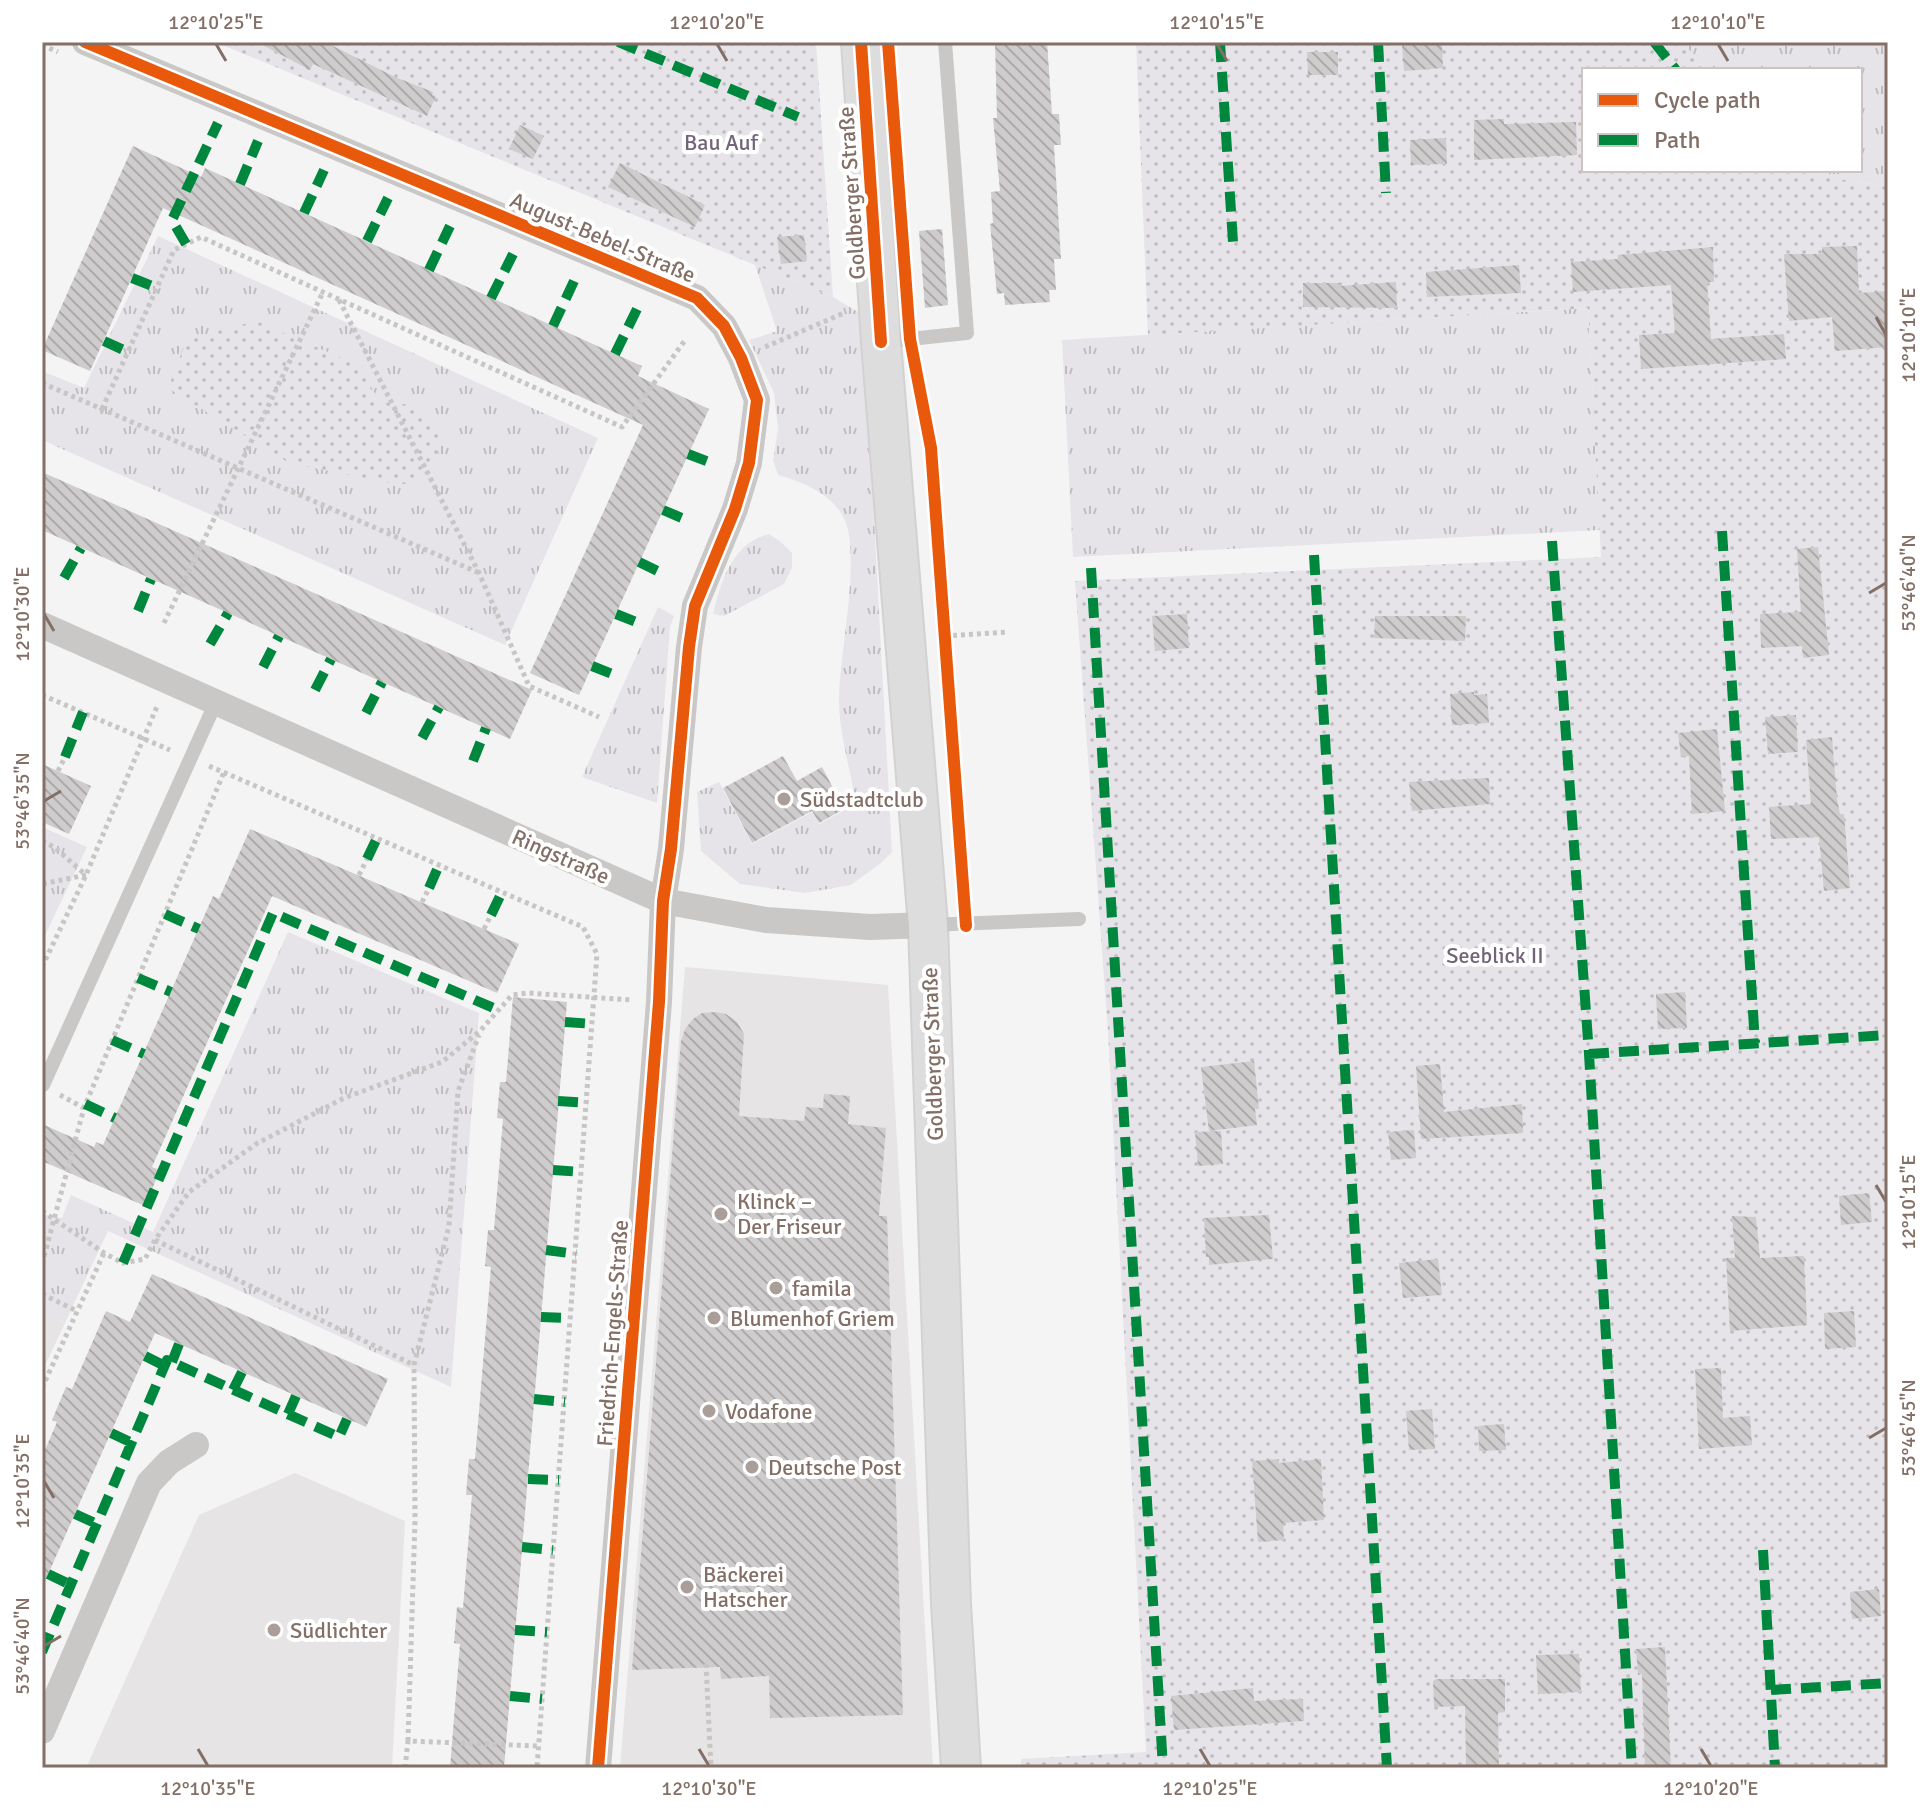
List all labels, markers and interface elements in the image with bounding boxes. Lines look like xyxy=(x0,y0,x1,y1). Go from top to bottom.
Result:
text: 12°10'25"E xyxy=(168,10,264,35)
text: 12°10'20"E xyxy=(669,10,765,35)
text: 12°10'15"E xyxy=(1169,10,1265,35)
text: 12°10'10"E xyxy=(1670,10,1766,35)
legend xyxy=(1582,68,1862,172)
text: Cycle path xyxy=(1654,85,1761,115)
street label: Goldberger Straße xyxy=(832,106,871,280)
text: Path xyxy=(1654,125,1700,155)
park label: Bau Auf xyxy=(684,129,760,156)
street label: August-Bebel-Straße xyxy=(506,186,699,289)
text: 12°10'10"E xyxy=(1896,287,1921,383)
text: 53°46'40"N xyxy=(1896,534,1921,632)
text: 12°10'30"E xyxy=(10,566,35,662)
text: 53°46'35"N xyxy=(10,752,35,850)
place label: Südstadtclub xyxy=(800,786,924,813)
marker: Südstadtclub xyxy=(775,790,793,808)
street label: Ringstraße xyxy=(508,823,614,890)
park label: Seeblick II xyxy=(1446,942,1544,969)
street label: Goldberger Straße xyxy=(916,967,949,1141)
text: 12°10'15"E xyxy=(1896,1154,1921,1250)
place label: Klinck – Der Friseur xyxy=(737,1188,841,1240)
marker: Klinck – Der Friseur xyxy=(712,1205,730,1223)
street label: Friedrich-Engels-Straße xyxy=(591,1219,634,1447)
place label: famila xyxy=(792,1275,852,1302)
marker: famila xyxy=(767,1279,785,1297)
place label: Blumenhof Griem xyxy=(730,1305,895,1332)
marker: Blumenhof Griem xyxy=(705,1309,723,1327)
text: 53°46'45"N xyxy=(1896,1379,1921,1477)
place label: Vodafone xyxy=(725,1398,812,1425)
marker: Vodafone xyxy=(700,1402,718,1420)
text: 12°10'35"E xyxy=(10,1433,35,1529)
place label: Deutsche Post xyxy=(768,1454,902,1481)
marker: Deutsche Post xyxy=(743,1458,761,1476)
place label: Bäckerei Hatscher xyxy=(703,1561,788,1613)
marker: Bäckerei Hatscher xyxy=(678,1578,696,1596)
text: 53°46'40"N xyxy=(10,1597,35,1695)
place label: Südlichter xyxy=(290,1617,387,1644)
marker: Südlichter xyxy=(265,1621,283,1639)
text: 12°10'35"E xyxy=(160,1776,256,1801)
text: 12°10'30"E xyxy=(661,1776,757,1801)
text: 12°10'25"E xyxy=(1162,1776,1258,1801)
text: 12°10'20"E xyxy=(1663,1776,1759,1801)

